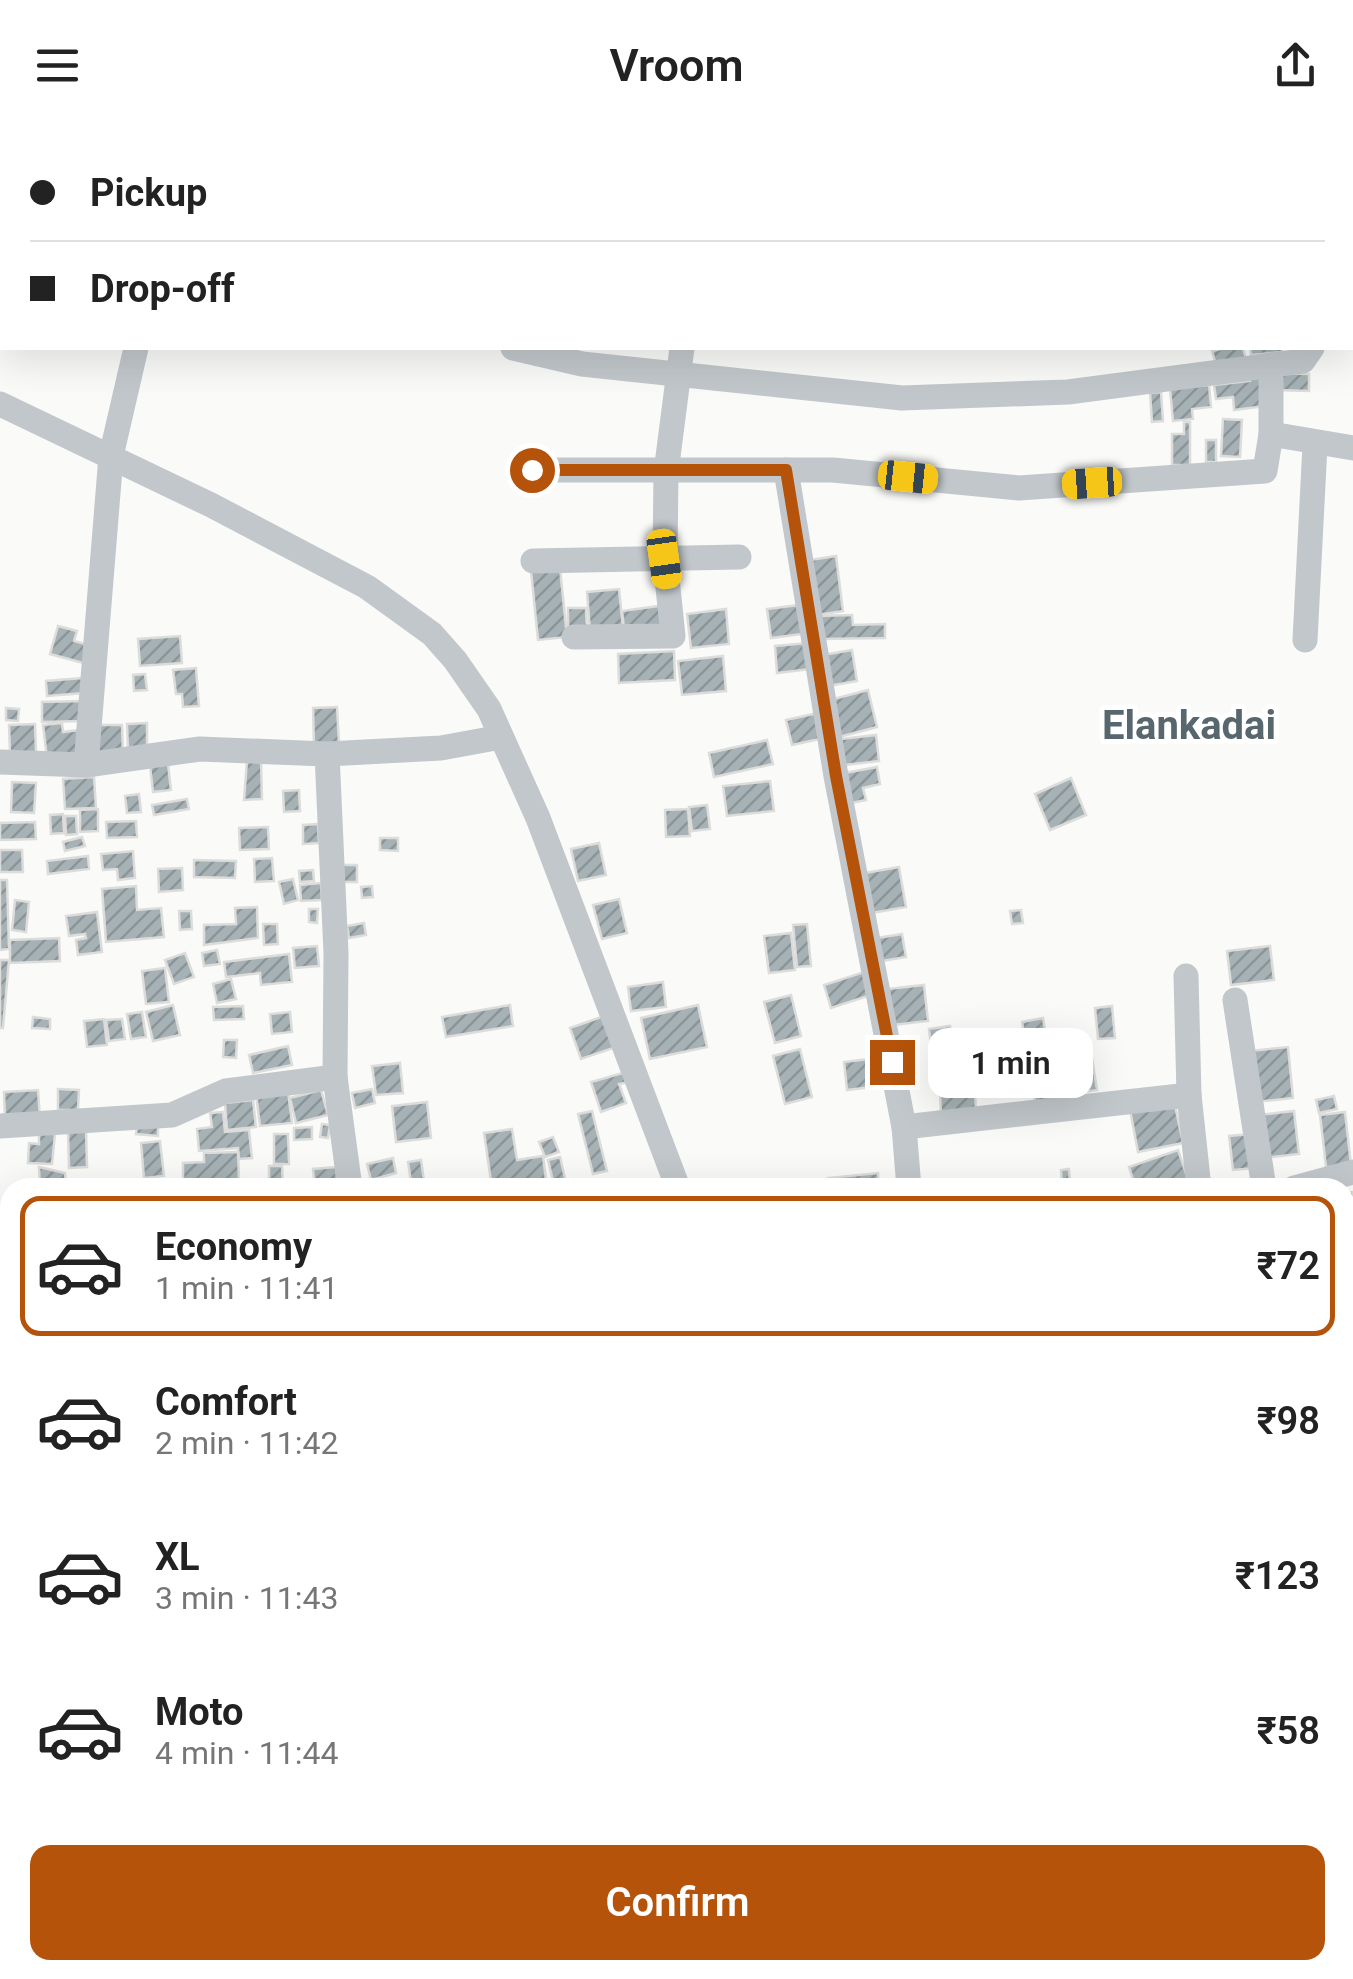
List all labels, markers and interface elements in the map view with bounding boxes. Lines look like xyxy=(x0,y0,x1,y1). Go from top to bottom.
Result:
icon: menu xyxy=(30,38,85,93)
icon: share xyxy=(1268,38,1323,93)
text: Vroom xyxy=(609,39,744,92)
text: Pickup xyxy=(90,171,207,215)
text: Drop-off xyxy=(90,267,235,311)
route start xyxy=(510,448,555,493)
car xyxy=(877,459,939,495)
car xyxy=(1061,466,1123,500)
car xyxy=(645,527,683,591)
district label: Elankadai xyxy=(1102,702,1276,749)
callout: 1 min xyxy=(927,1027,1092,1097)
route end xyxy=(870,1040,915,1085)
text: 1 min xyxy=(970,1044,1051,1082)
icon: car xyxy=(35,1221,125,1311)
text: Economy xyxy=(155,1225,312,1269)
text: ₹72 xyxy=(1257,1244,1320,1288)
text: 1 min · 11:41 xyxy=(155,1269,338,1307)
icon: car xyxy=(35,1376,125,1466)
text: Comfort xyxy=(155,1380,297,1424)
text: ₹98 xyxy=(1257,1399,1320,1443)
text: 2 min · 11:42 xyxy=(155,1424,338,1462)
icon: car xyxy=(35,1531,125,1621)
text: XL xyxy=(155,1535,200,1579)
text: ₹123 xyxy=(1235,1554,1320,1598)
text: 3 min · 11:43 xyxy=(155,1579,338,1617)
icon: car xyxy=(35,1686,125,1776)
text: Moto xyxy=(155,1690,244,1734)
text: ₹58 xyxy=(1257,1709,1320,1753)
text: 4 min · 11:44 xyxy=(155,1734,338,1772)
button: Confirm xyxy=(30,1845,1325,1960)

